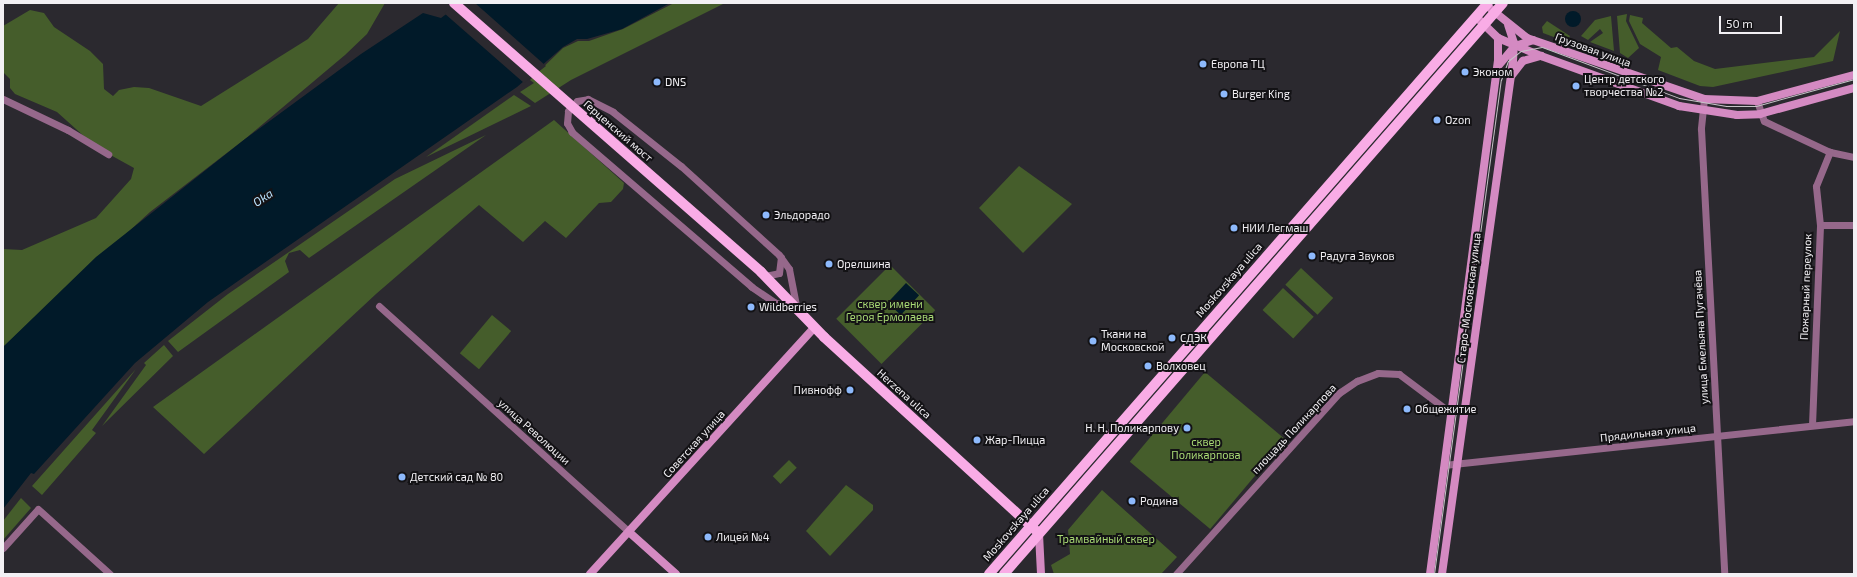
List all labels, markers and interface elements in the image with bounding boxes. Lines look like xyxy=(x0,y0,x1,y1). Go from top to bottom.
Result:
scale bar xyxy=(1721,8,1784,34)
text: 50 m xyxy=(1726,16,1753,30)
street label: Грузовая улица xyxy=(1553,30,1633,70)
place label: Европа ТЦ xyxy=(1211,57,1265,71)
marker: Европа ТЦ xyxy=(1198,59,1208,69)
place label: Эконом xyxy=(1473,65,1512,79)
marker: Эконом xyxy=(1460,67,1470,77)
place label: Центр детского творчества №2 xyxy=(1584,73,1664,99)
place label: DNS xyxy=(665,75,686,89)
marker: DNS xyxy=(652,77,662,87)
marker: Центр детского творчества №2 xyxy=(1571,81,1581,91)
place label: Burger King xyxy=(1232,87,1290,101)
marker: Burger King xyxy=(1219,89,1229,99)
street label: Герценский мост xyxy=(581,97,655,165)
place label: Ozon xyxy=(1445,113,1471,127)
marker: Ozon xyxy=(1432,115,1442,125)
water label: Oka xyxy=(250,186,276,210)
place label: Эльдорадо xyxy=(774,208,830,222)
marker: Эльдорадо xyxy=(761,210,771,220)
place label: НИИ Легмаш xyxy=(1242,221,1308,235)
marker: НИИ Легмаш xyxy=(1229,223,1239,233)
street label: Старо-Московская улица xyxy=(1454,232,1484,364)
street label: Пожарный переулок xyxy=(1798,234,1814,340)
street label: Moskovskaya ulica xyxy=(1193,240,1265,320)
place label: Радуга Звуков xyxy=(1320,249,1395,263)
marker: Радуга Звуков xyxy=(1307,251,1317,261)
place label: Орелшина xyxy=(837,257,891,271)
marker: Орелшина xyxy=(824,259,834,269)
street label: улица Емельяна Пугачёва xyxy=(1691,269,1711,405)
park label: сквер имени Героя Ермолаева xyxy=(846,298,934,324)
place label: Wildberries xyxy=(759,300,817,314)
marker: Wildberries xyxy=(746,302,756,312)
place label: Ткани на Московской xyxy=(1101,328,1165,354)
place label: СДЭК xyxy=(1180,331,1207,345)
marker: СДЭК xyxy=(1167,333,1177,343)
marker: Ткани на Московской xyxy=(1088,336,1098,346)
place label: Волховец xyxy=(1156,359,1206,373)
marker: Волховец xyxy=(1143,361,1153,371)
street label: Herzena ulica xyxy=(874,366,934,422)
street label: площадь Поликарпова xyxy=(1249,381,1339,477)
place label: Пивнофф xyxy=(794,383,842,397)
marker: Пивнофф xyxy=(845,385,855,395)
street label: улица Революции xyxy=(495,396,573,468)
place label: Общежитие xyxy=(1415,402,1477,416)
marker: Общежитие xyxy=(1402,404,1412,414)
street label: Советская улица xyxy=(660,408,728,480)
place label: Н. Н. Поликарпову xyxy=(1085,421,1179,435)
street label: Прядильная улица xyxy=(1600,421,1696,445)
marker: Н. Н. Поликарпову xyxy=(1182,423,1192,433)
place label: Жар-Пицца xyxy=(985,433,1045,447)
marker: Жар-Пицца xyxy=(972,435,982,445)
park label: сквер Поликарпова xyxy=(1171,436,1241,462)
place label: Детский сад № 80 xyxy=(410,470,503,484)
marker: Детский сад № 80 xyxy=(397,472,407,482)
street label: Moskovskaya ulica xyxy=(980,484,1052,564)
place label: Родина xyxy=(1140,494,1178,508)
marker: Родина xyxy=(1127,496,1137,506)
place label: Лицей №4 xyxy=(716,530,769,544)
marker: Лицей №4 xyxy=(703,532,713,542)
park label: Трамвайный сквер xyxy=(1057,532,1155,546)

